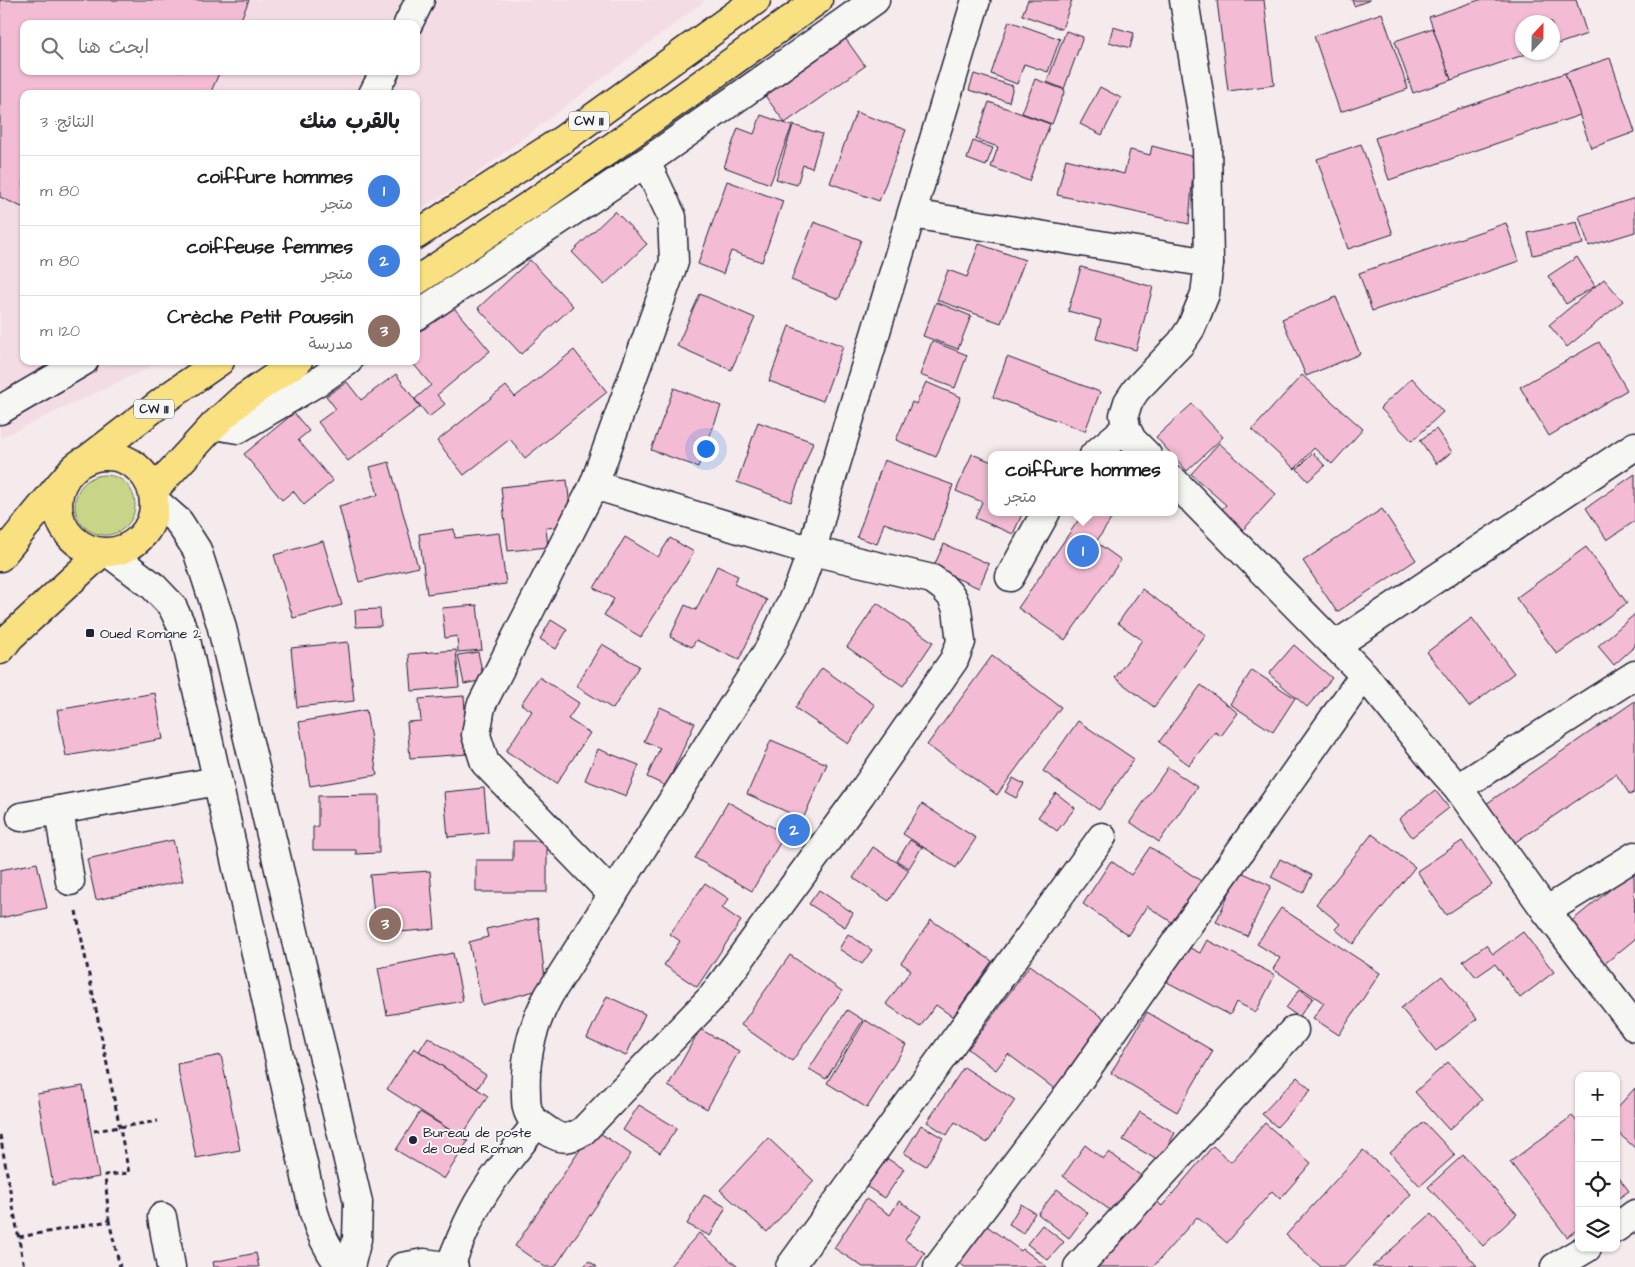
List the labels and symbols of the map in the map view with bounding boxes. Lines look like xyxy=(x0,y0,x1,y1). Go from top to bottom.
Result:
north arrow xyxy=(1515,15,1560,60)
road number: CW 111 xyxy=(569,112,609,130)
road number: CW 111 xyxy=(134,399,174,418)
your location xyxy=(693,436,719,462)
pin: 1 xyxy=(1067,532,1099,570)
place label: Oued Romane 2 xyxy=(100,624,201,644)
marker: Oued Romane 2 xyxy=(84,627,96,639)
pin: 2 xyxy=(778,811,810,849)
pin: 3 xyxy=(369,905,401,943)
place label: Bureau de poste de Oued Roman xyxy=(423,1123,532,1159)
marker: Bureau de poste de Oued Roman xyxy=(407,1134,419,1146)

